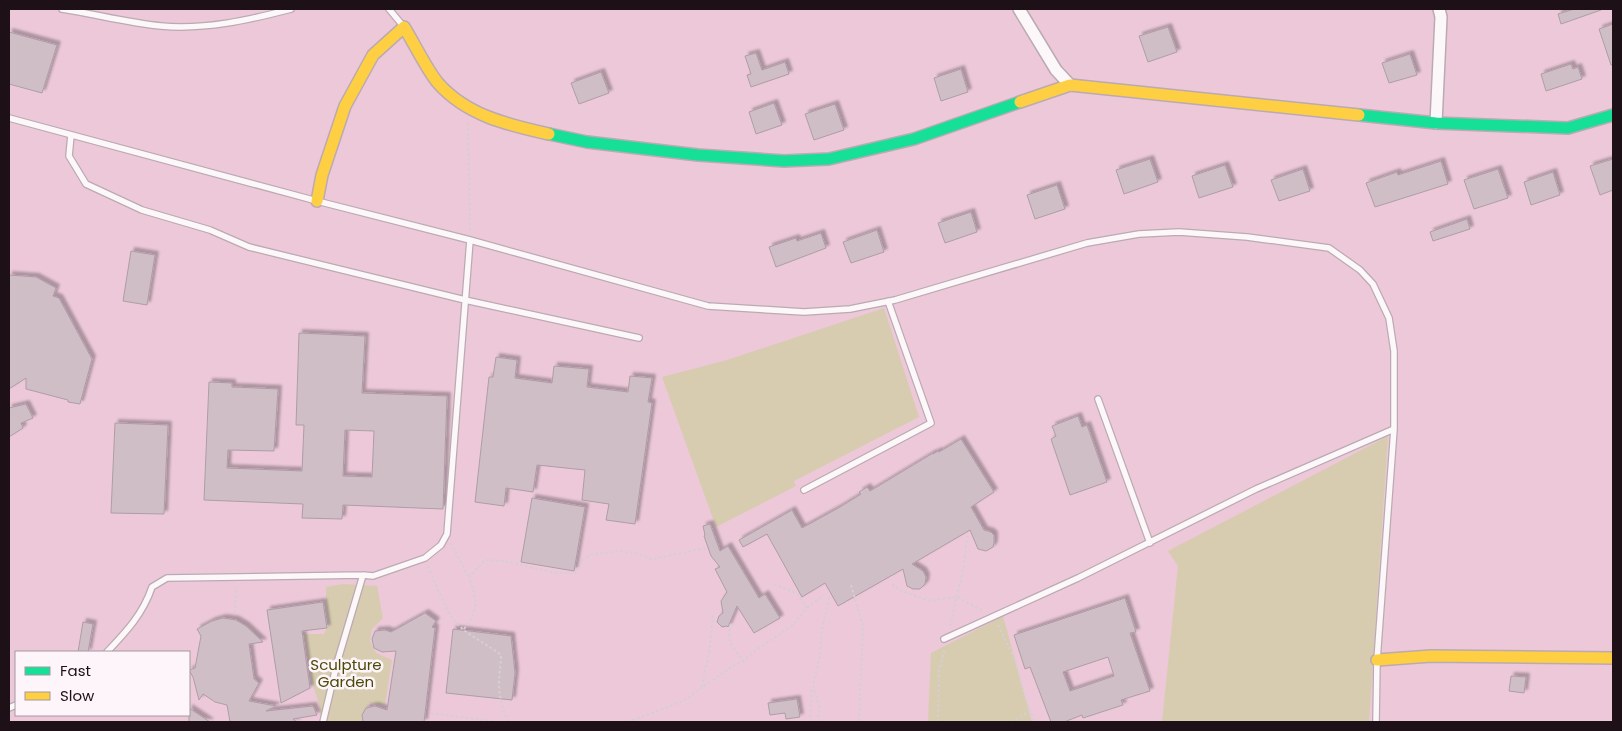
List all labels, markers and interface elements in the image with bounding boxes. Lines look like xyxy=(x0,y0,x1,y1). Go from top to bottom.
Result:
legend xyxy=(15,651,190,716)
park label: Sculpture Garden xyxy=(310,654,382,692)
text: Fast xyxy=(60,660,91,681)
text: Slow xyxy=(60,685,95,706)

